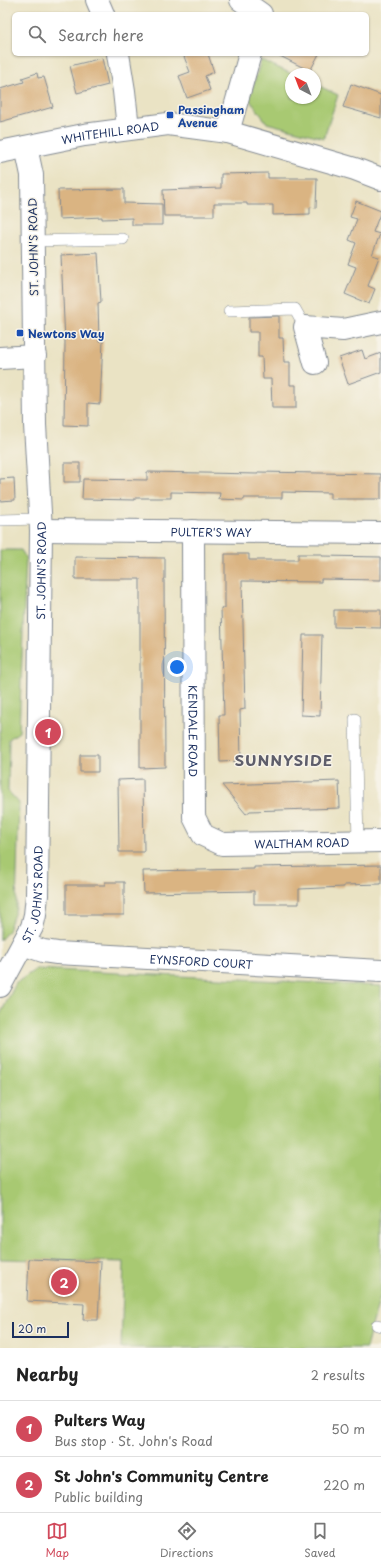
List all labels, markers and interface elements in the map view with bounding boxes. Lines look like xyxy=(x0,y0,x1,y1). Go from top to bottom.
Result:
search box xyxy=(12,12,369,56)
icon: search xyxy=(26,23,48,45)
text: Search here xyxy=(58,23,144,46)
north arrow xyxy=(285,68,321,104)
place label: Passingham Avenue xyxy=(177,101,244,131)
marker: Passingham Avenue xyxy=(165,110,175,120)
street label: WHITEHILL ROAD xyxy=(60,117,160,148)
street label: ST. JOHN'S ROAD xyxy=(24,198,42,296)
place label: Newtons Way xyxy=(28,325,104,342)
marker: Newtons Way xyxy=(15,328,25,338)
street label: ST. JOHN'S ROAD xyxy=(32,521,50,620)
street label: PULTER'S WAY xyxy=(170,523,252,540)
your location xyxy=(167,657,187,677)
street label: KENDALE ROAD xyxy=(185,685,202,777)
pin: 1 xyxy=(35,717,61,747)
district label: SUNNYSIDE xyxy=(235,748,333,771)
street label: WALTHAM ROAD xyxy=(254,833,350,852)
street label: ST. JOHN'S ROAD xyxy=(17,845,46,945)
street label: EYNSFORD COURT xyxy=(149,950,254,972)
pin: 2 xyxy=(51,1267,77,1297)
scale bar xyxy=(12,1320,69,1339)
text: 20 m xyxy=(18,1320,46,1337)
text: Nearby xyxy=(16,1361,78,1387)
text: 2 results xyxy=(311,1365,365,1384)
text: Pulters Way xyxy=(54,1408,145,1431)
text: 1 xyxy=(26,1419,32,1438)
text: 50 m xyxy=(331,1419,365,1438)
text: Bus stop · St. John's Road xyxy=(54,1431,213,1450)
text: St John's Community Centre xyxy=(54,1464,269,1487)
text: 2 xyxy=(24,1475,34,1494)
text: 220 m xyxy=(323,1475,365,1494)
text: Public building xyxy=(54,1487,143,1506)
tab: Map xyxy=(45,1520,69,1561)
tab: Directions xyxy=(160,1520,213,1561)
tab: Saved xyxy=(304,1520,336,1561)

